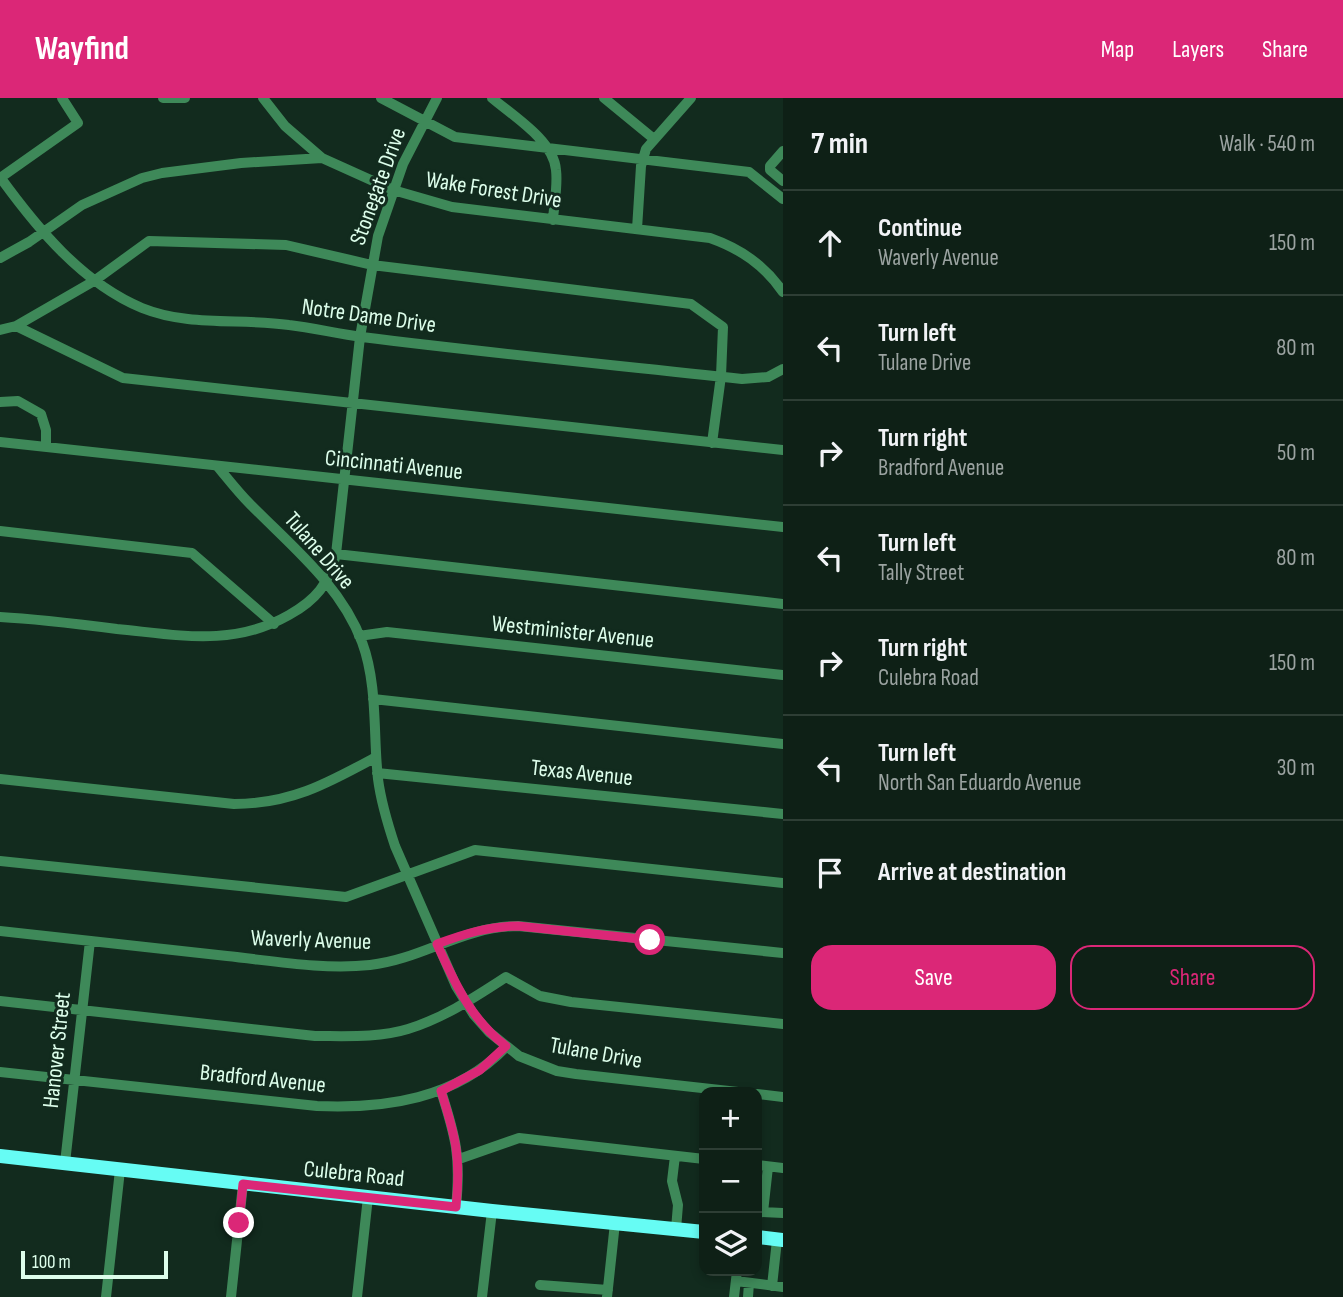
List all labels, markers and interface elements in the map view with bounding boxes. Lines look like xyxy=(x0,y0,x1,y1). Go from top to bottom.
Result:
text: Wayfind xyxy=(35,29,129,69)
text: Map xyxy=(1101,35,1134,64)
text: Layers xyxy=(1172,35,1224,64)
text: Share xyxy=(1262,35,1308,64)
street label: Stonegate Drive xyxy=(344,124,412,249)
text: 7 min xyxy=(811,126,868,162)
text: Walk · 540 m xyxy=(1219,130,1315,158)
street label: Wake Forest Drive xyxy=(424,165,564,215)
text: Continue xyxy=(878,213,962,244)
icon: ahead xyxy=(811,224,849,262)
text: 150 m xyxy=(1269,229,1315,257)
text: Waverly Avenue xyxy=(878,244,999,272)
street label: Notre Dame Drive xyxy=(300,293,438,339)
text: Turn left xyxy=(878,318,956,349)
icon: left xyxy=(811,329,849,367)
text: 80 m xyxy=(1276,334,1315,362)
text: Tulane Drive xyxy=(878,349,971,377)
text: Turn right xyxy=(878,423,967,454)
icon: right xyxy=(811,434,849,472)
text: 50 m xyxy=(1277,439,1315,467)
street label: Cincinnati Avenue xyxy=(324,444,464,486)
text: Bradford Avenue xyxy=(878,454,1004,482)
street label: Tulane Drive xyxy=(278,506,360,595)
text: Turn left xyxy=(878,528,956,559)
icon: left xyxy=(811,539,849,577)
text: 80 m xyxy=(1276,544,1315,572)
text: Tally Street xyxy=(878,559,964,587)
street label: Westminister Avenue xyxy=(490,610,655,654)
text: Turn right xyxy=(878,633,967,664)
icon: right xyxy=(811,644,849,682)
text: 150 m xyxy=(1269,649,1315,677)
text: Culebra Road xyxy=(878,664,979,692)
text: Turn left xyxy=(878,738,956,769)
icon: left xyxy=(811,749,849,787)
street label: Texas Avenue xyxy=(530,754,634,792)
text: 30 m xyxy=(1277,754,1315,782)
text: North San Eduardo Avenue xyxy=(878,769,1082,797)
icon: arrive xyxy=(811,854,849,892)
text: Arrive at destination xyxy=(878,857,1066,888)
street label: Waverly Avenue xyxy=(250,924,372,956)
route start xyxy=(634,924,665,955)
button: Save xyxy=(811,945,1056,1010)
button: Share xyxy=(1070,945,1315,1010)
street label: Hanover Street xyxy=(37,991,77,1109)
street label: Tulane Drive xyxy=(547,1031,644,1075)
street label: Bradford Avenue xyxy=(199,1058,327,1100)
map controls xyxy=(699,1087,762,1276)
button: + xyxy=(699,1087,762,1150)
button: − xyxy=(699,1150,762,1213)
street label: Culebra Road xyxy=(302,1155,405,1193)
route end xyxy=(223,1207,254,1238)
button: layers xyxy=(699,1213,762,1276)
scale bar xyxy=(21,1248,168,1280)
text: 100 m xyxy=(32,1251,71,1274)

